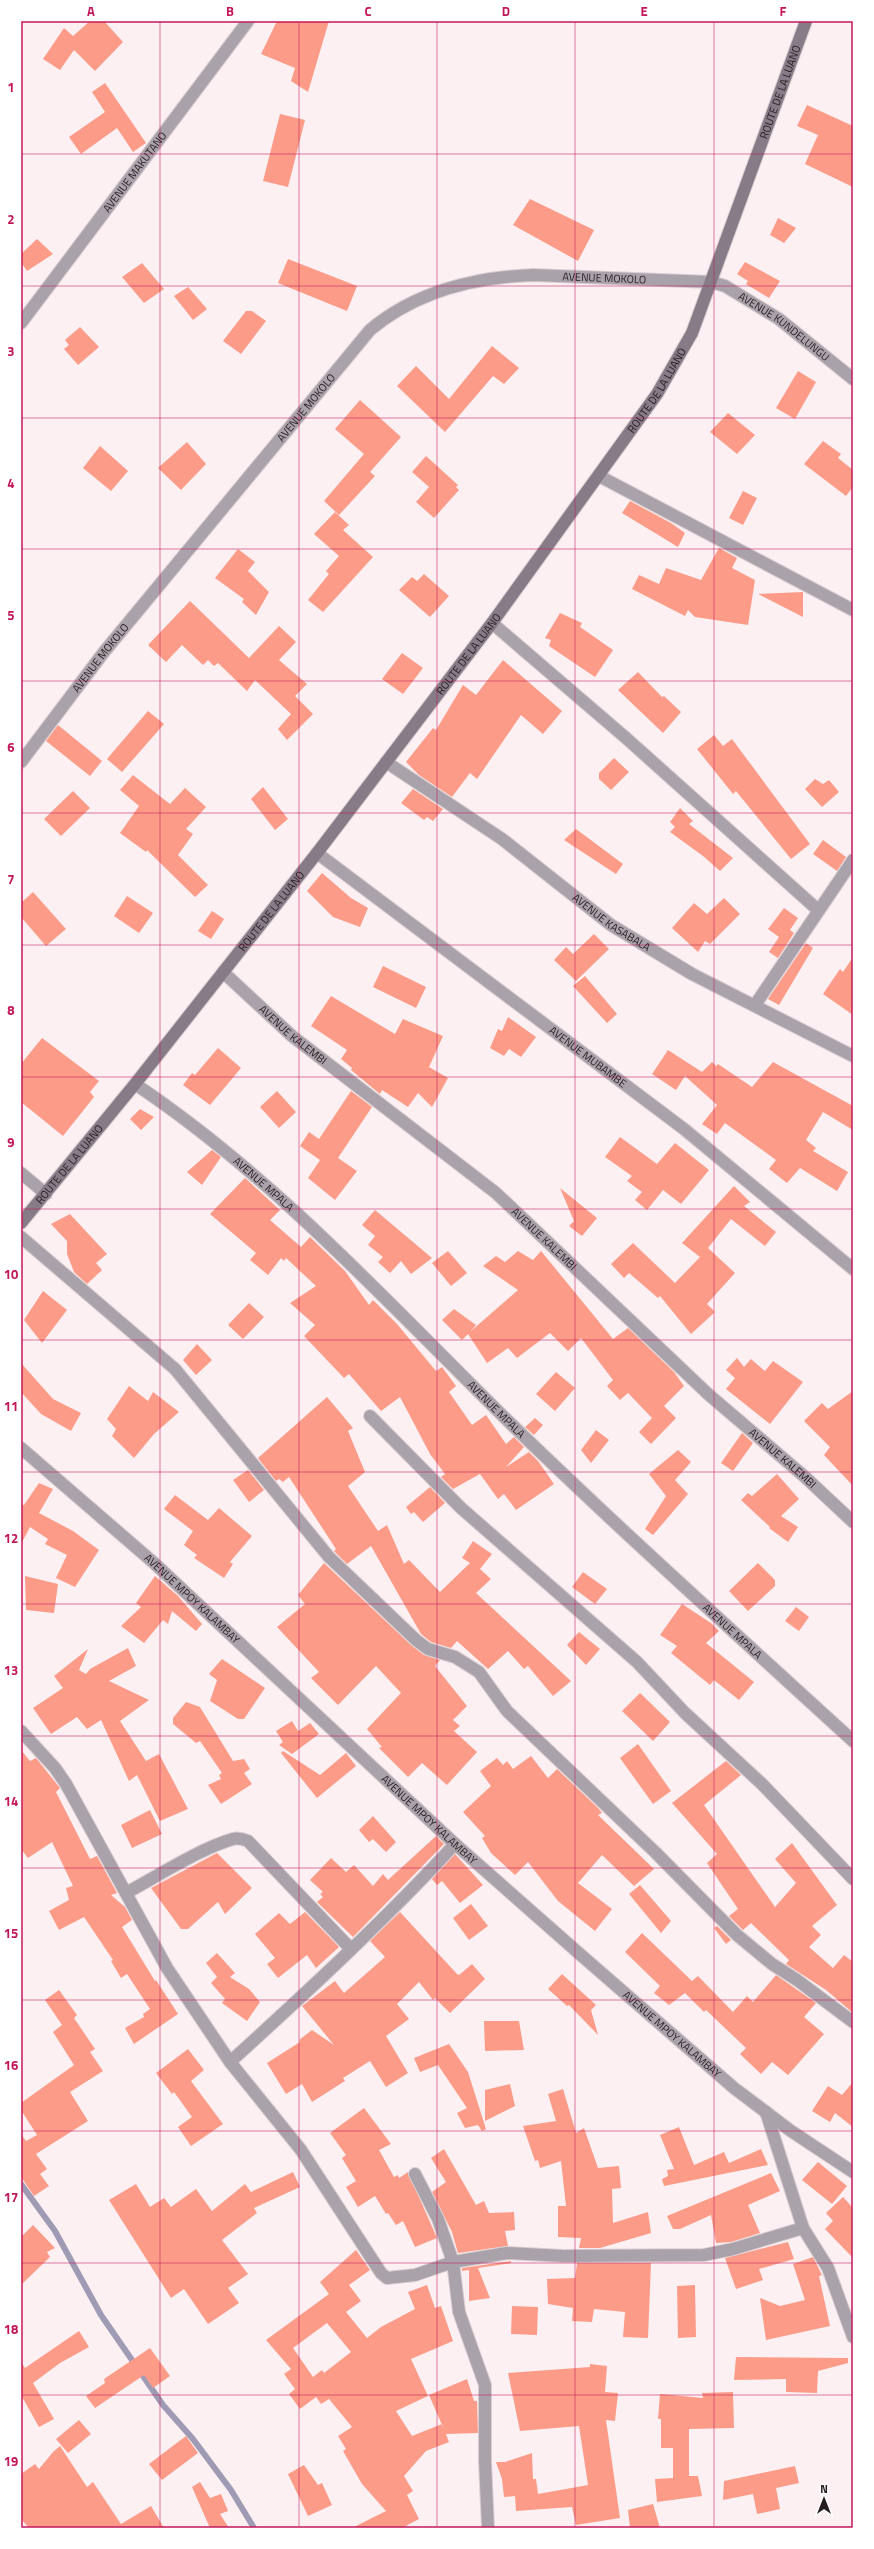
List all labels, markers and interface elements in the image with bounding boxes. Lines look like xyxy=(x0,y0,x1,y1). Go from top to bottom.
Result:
text: A xyxy=(87,1,95,21)
text: B xyxy=(226,1,234,21)
text: C xyxy=(364,1,372,21)
text: D xyxy=(502,1,510,21)
text: E xyxy=(640,1,648,21)
text: F xyxy=(780,1,787,21)
street label: ROUTE DE LA LUANO xyxy=(756,43,805,141)
text: 1 xyxy=(7,77,15,97)
street label: AVENUE MAKUTANO xyxy=(99,128,170,216)
text: 2 xyxy=(7,209,15,229)
street label: AVENUE MOKOLO xyxy=(562,268,647,287)
street label: AVENUE KUNDELUNGU xyxy=(735,288,833,365)
text: 3 xyxy=(7,341,15,361)
street label: ROUTE DE LA LUANO xyxy=(623,345,690,436)
street label: AVENUE MOKOLO xyxy=(273,370,339,445)
text: 4 xyxy=(7,473,15,493)
text: 5 xyxy=(7,605,15,625)
street label: ROUTE DE LA LUANO xyxy=(432,610,505,698)
street label: AVENUE MOKOLO xyxy=(68,620,133,696)
text: 6 xyxy=(7,737,15,757)
street label: ROUTE DE LA LUANO xyxy=(234,867,308,955)
text: 7 xyxy=(7,869,15,889)
street label: AVENUE KASABALA xyxy=(569,890,654,955)
text: 8 xyxy=(7,1000,15,1020)
street label: AVENUE KALEMBI xyxy=(255,1001,330,1068)
street label: AVENUE MUBAMBE xyxy=(546,1022,630,1091)
street label: ROUTE DE LA LUANO xyxy=(32,1121,107,1207)
text: 9 xyxy=(7,1132,15,1152)
street label: AVENUE MPALA xyxy=(230,1153,298,1215)
street label: AVENUE KALEMBI xyxy=(508,1204,580,1274)
text: 10 xyxy=(4,1264,18,1284)
street label: AVENUE MPALA xyxy=(464,1377,529,1442)
text: 11 xyxy=(4,1396,18,1416)
street label: AVENUE KALEMBI xyxy=(745,1424,820,1492)
text: 12 xyxy=(4,1528,18,1548)
street label: AVENUE MPOY KALAMBAY xyxy=(141,1550,243,1647)
street label: AVENUE MPALA xyxy=(699,1600,766,1663)
text: 13 xyxy=(4,1660,18,1680)
street label: AVENUE MPOY KALAMBAY xyxy=(378,1771,481,1868)
text: 14 xyxy=(4,1791,18,1811)
text: 15 xyxy=(4,1923,18,1943)
street label: AVENUE MPOY KALAMBAY xyxy=(619,1987,725,2081)
text: 16 xyxy=(4,2055,18,2075)
text: 17 xyxy=(4,2187,18,2207)
text: 18 xyxy=(4,2319,18,2339)
text: 19 xyxy=(4,2451,18,2471)
north arrow xyxy=(804,2479,844,2519)
text: N xyxy=(820,2481,828,2497)

